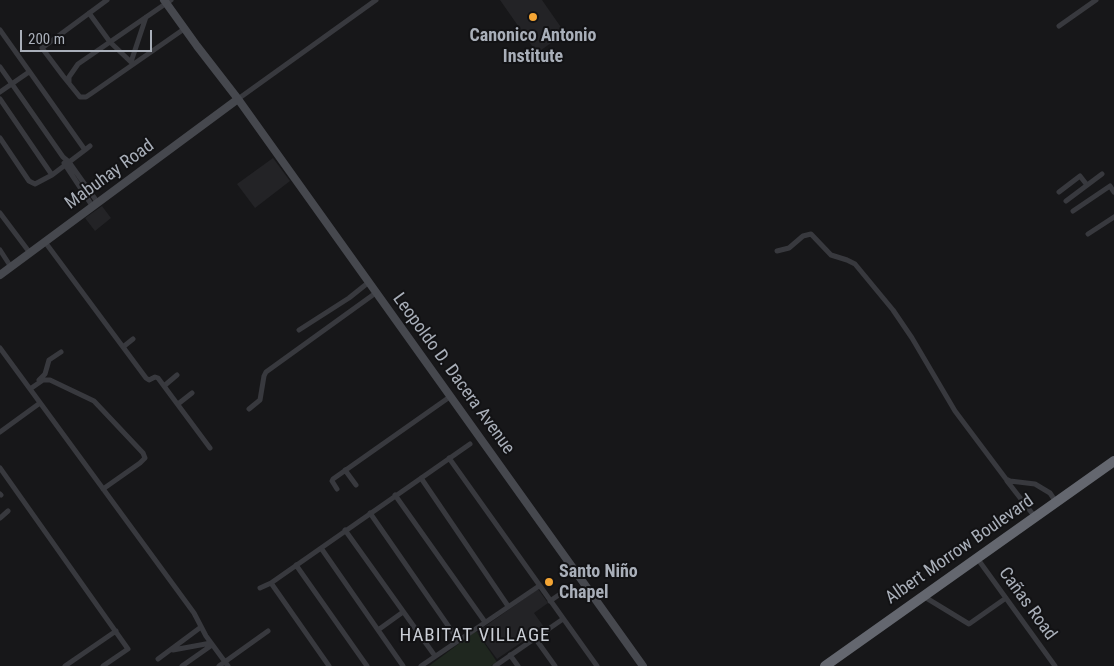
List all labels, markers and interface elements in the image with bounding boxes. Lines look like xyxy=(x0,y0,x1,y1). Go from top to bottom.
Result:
marker: Canonico Antonio Institute xyxy=(527,11,539,23)
scale bar xyxy=(22,20,155,52)
place label: Canonico Antonio Institute xyxy=(469,25,597,68)
text: 200 m xyxy=(28,30,65,48)
street label: Mabuhay Road xyxy=(61,135,159,215)
street label: Leopoldo D. Dacera Avenue xyxy=(387,289,519,459)
street label: Albert Morrow Boulevard xyxy=(882,491,1038,609)
place label: Santo Niño Chapel xyxy=(559,561,638,604)
street label: Cañas Road xyxy=(993,563,1061,645)
marker: Santo Niño Chapel xyxy=(543,576,555,588)
district label: HABITAT VILLAGE xyxy=(398,625,552,647)

